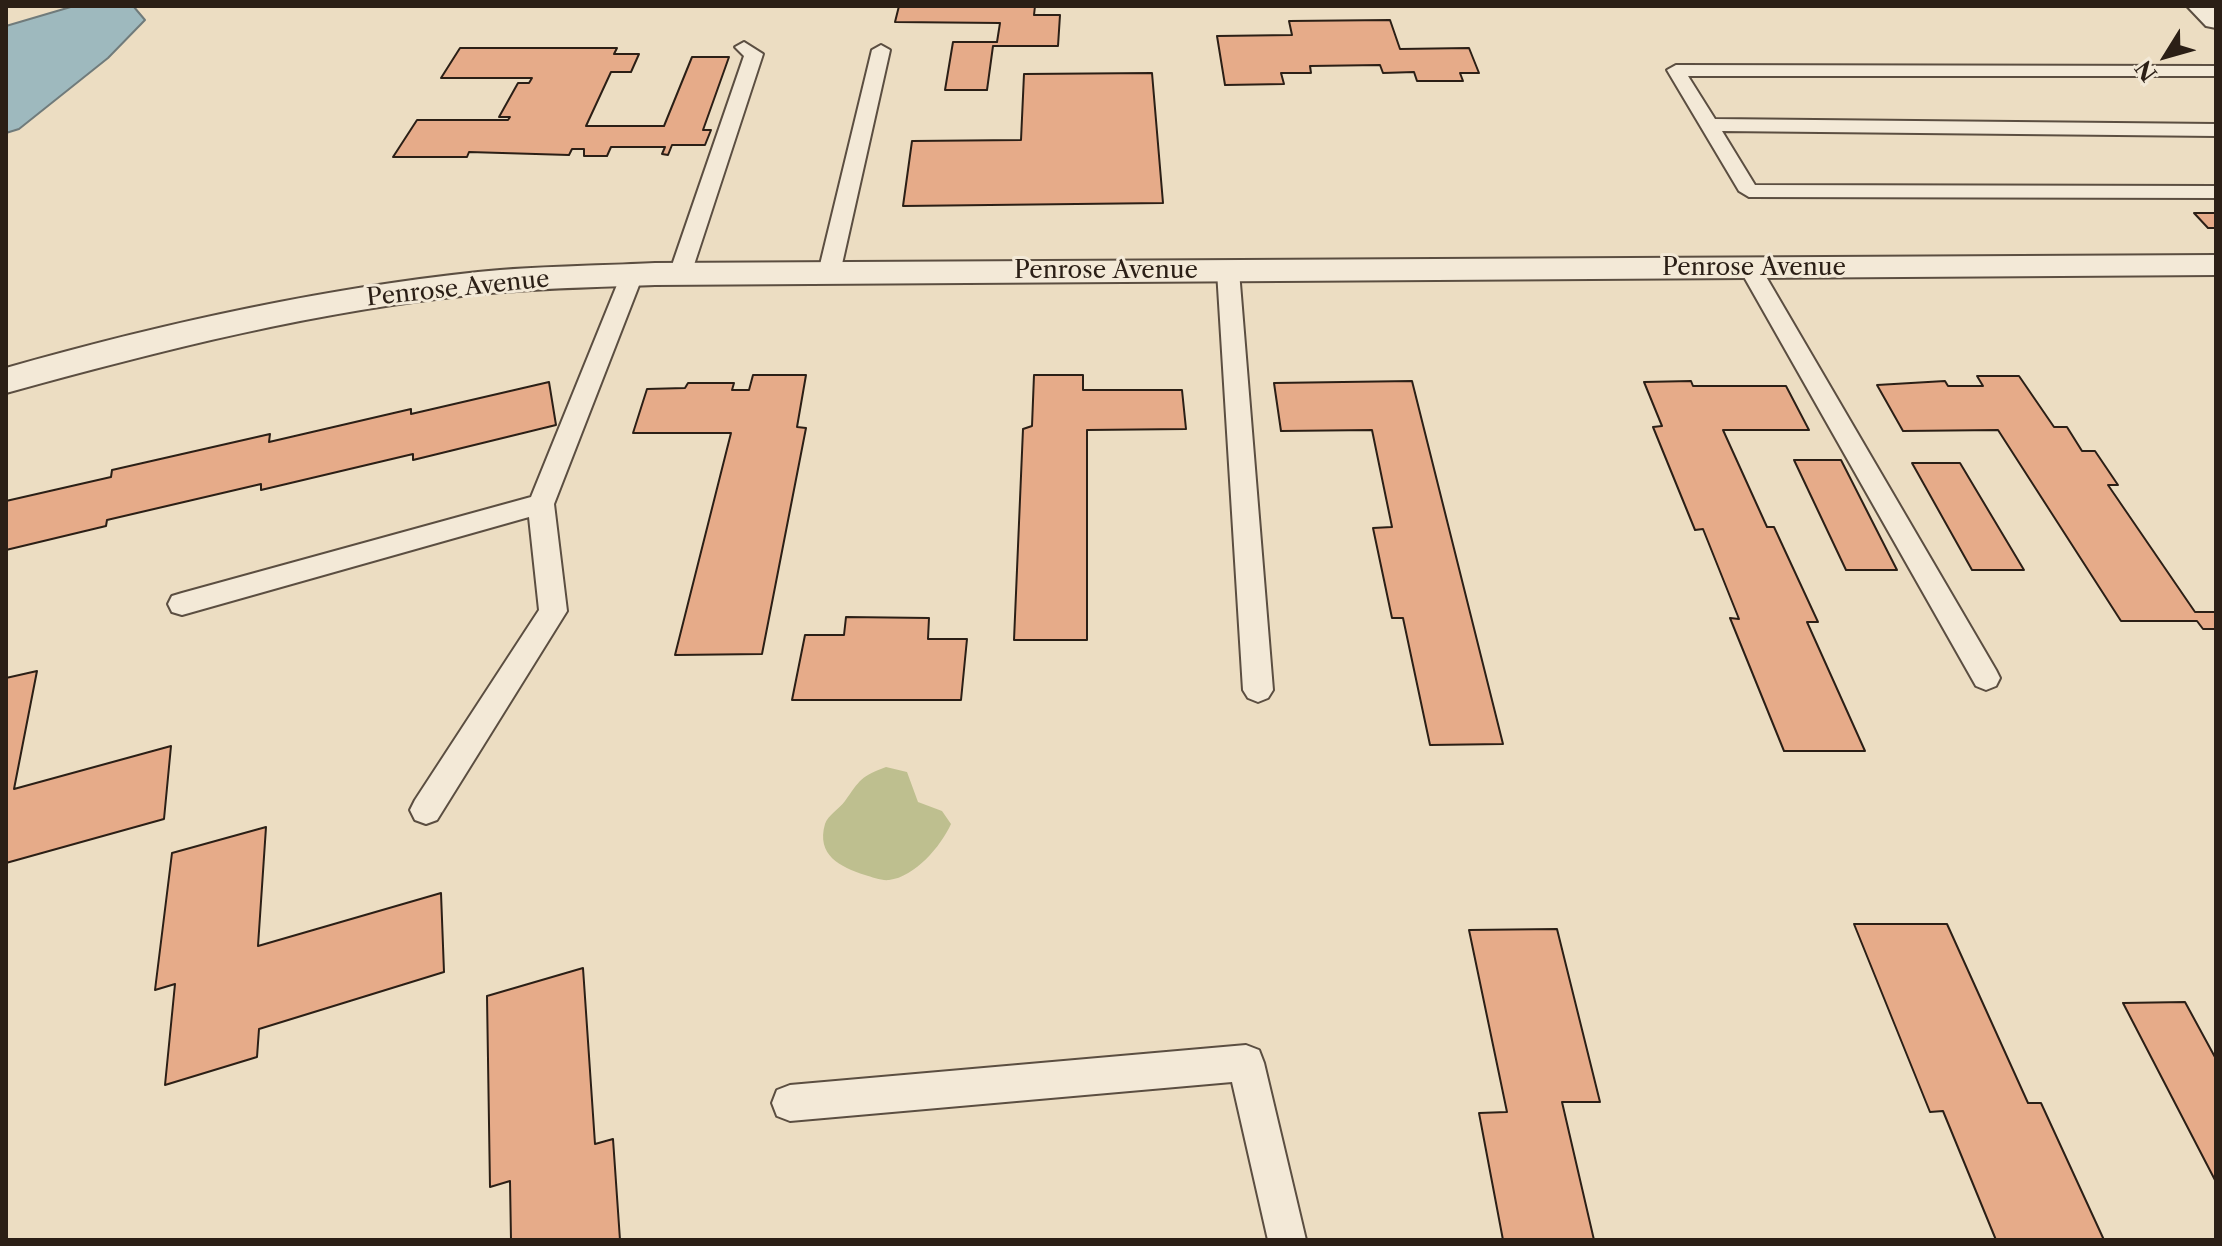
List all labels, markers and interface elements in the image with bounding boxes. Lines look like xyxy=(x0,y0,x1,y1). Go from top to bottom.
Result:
north arrow xyxy=(2126,16,2206,96)
text: N xyxy=(2130,55,2163,87)
street label: Penrose Avenue xyxy=(1662,254,1846,282)
street label: Penrose Avenue xyxy=(1014,257,1198,285)
street label: Penrose Avenue xyxy=(365,265,551,313)

